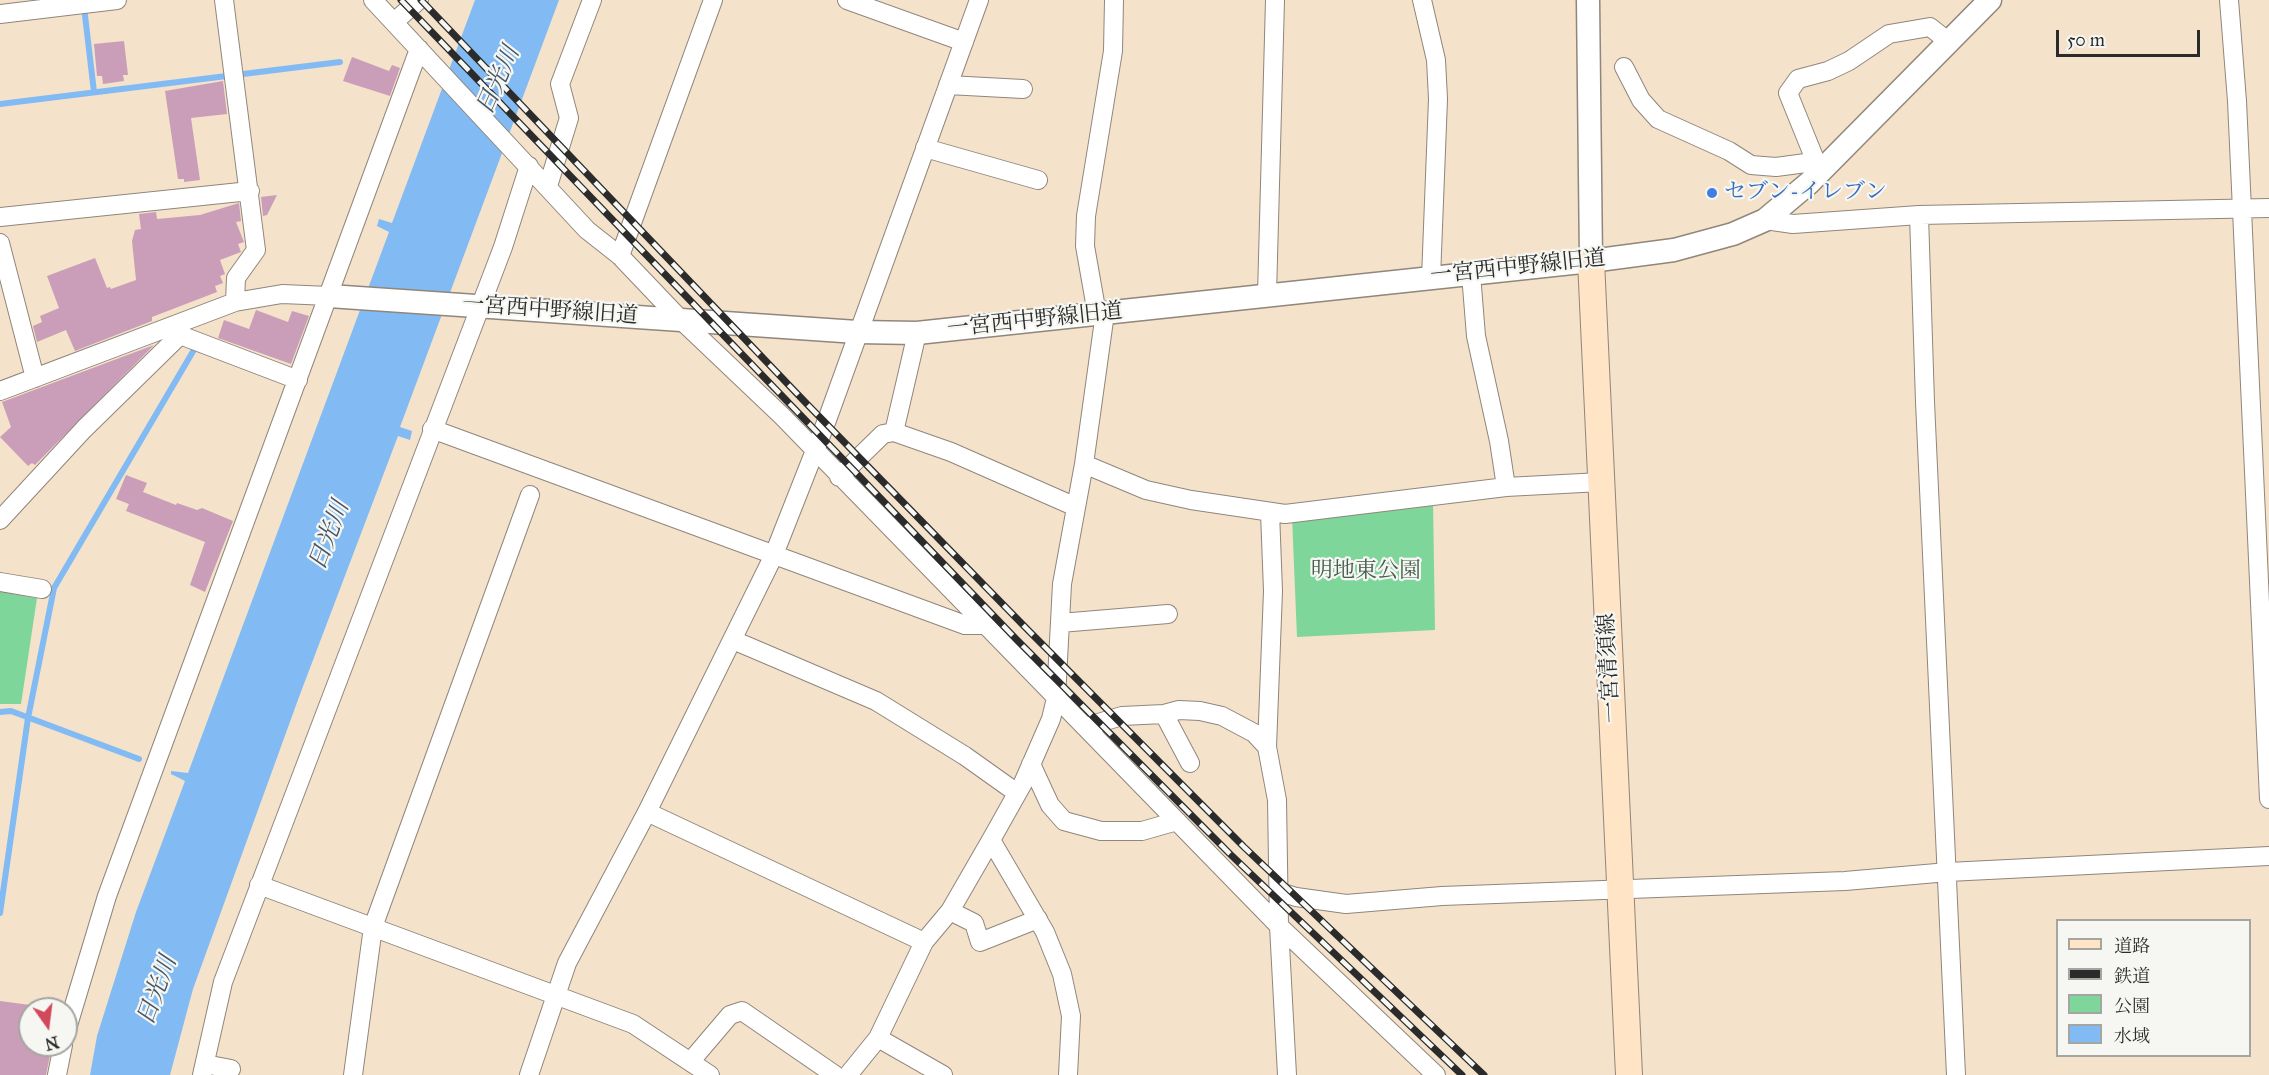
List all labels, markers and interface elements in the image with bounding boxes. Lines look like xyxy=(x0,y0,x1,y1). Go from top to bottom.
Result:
scale bar xyxy=(2059,18,2203,56)
text: 50 m xyxy=(2067,29,2105,51)
water label: 日光川 xyxy=(471,42,527,120)
place label: セブン-イレブン xyxy=(1724,180,1887,206)
marker: セブン-イレブン xyxy=(1705,186,1719,200)
street label: 一宮西中野線旧道 xyxy=(1429,246,1607,290)
street label: 一宮西中野線旧道 xyxy=(461,292,639,330)
street label: 一宮西中野線旧道 xyxy=(946,299,1124,343)
water label: 日光川 xyxy=(304,497,356,575)
park label: 明地東公園 xyxy=(1311,559,1421,585)
street label: 一宮清須線 xyxy=(1594,612,1626,724)
legend xyxy=(2056,919,2251,1057)
text: 道路 xyxy=(2114,935,2150,957)
water label: 日光川 xyxy=(132,952,184,1030)
text: 鉄道 xyxy=(2114,965,2150,987)
text: 公園 xyxy=(2114,995,2150,1017)
north arrow xyxy=(18,997,78,1057)
text: 水域 xyxy=(2114,1025,2150,1047)
text: N xyxy=(43,1032,61,1054)

